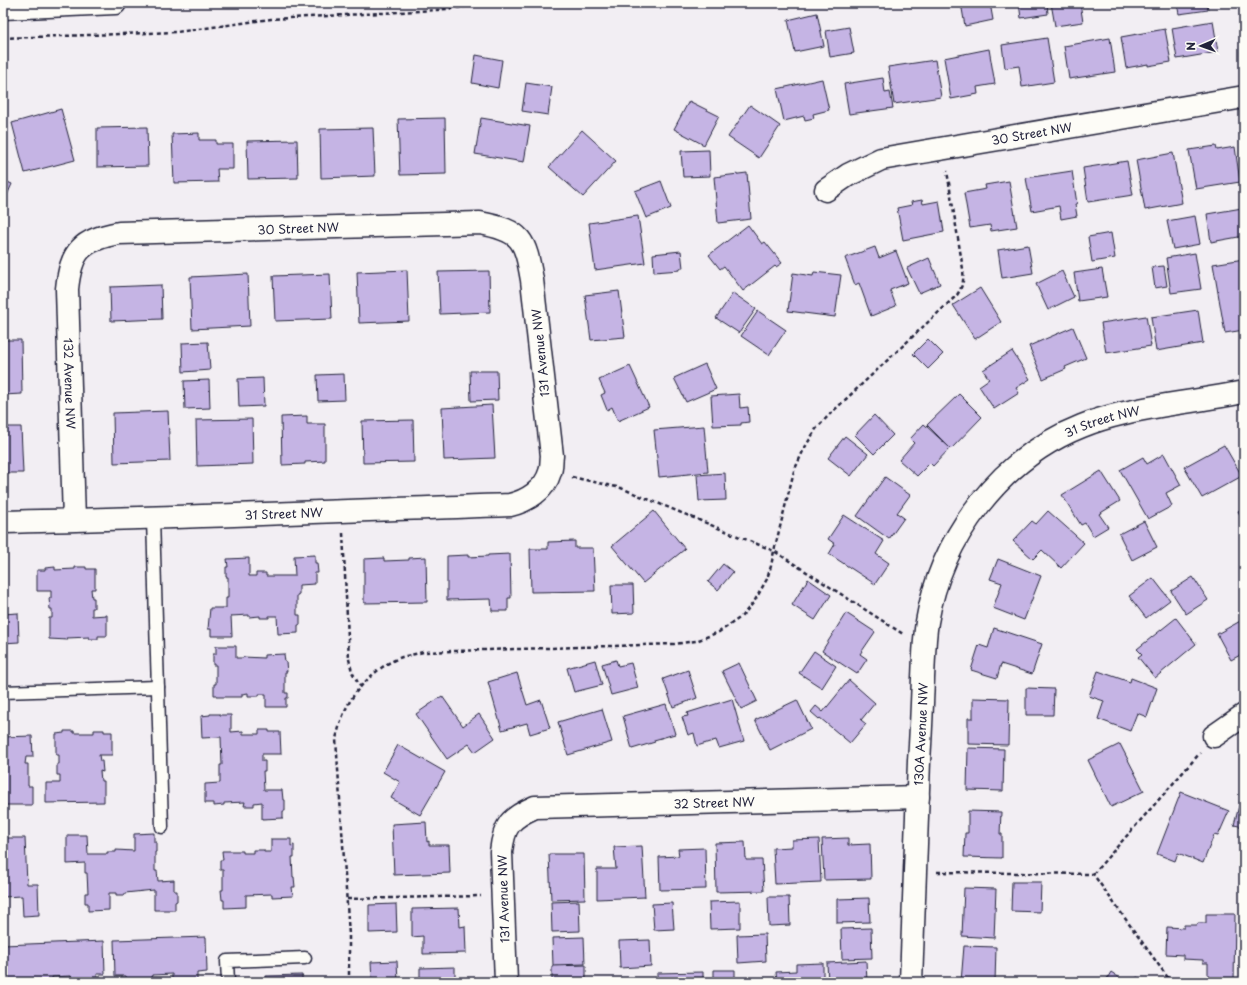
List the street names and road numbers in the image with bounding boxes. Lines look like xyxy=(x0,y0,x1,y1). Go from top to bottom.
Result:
street label: 30 Street NW xyxy=(990,117,1074,149)
street label: 30 Street NW xyxy=(257,218,340,238)
street label: 131 Avenue NW xyxy=(526,308,554,398)
street label: 132 Avenue NW xyxy=(59,338,80,430)
street label: 31 Street NW xyxy=(1061,401,1142,442)
street label: 31 Street NW xyxy=(244,503,324,524)
street label: 130A Avenue NW xyxy=(909,682,932,786)
street label: 32 Street NW xyxy=(673,792,755,812)
street label: 131 Avenue NW xyxy=(492,854,514,943)

